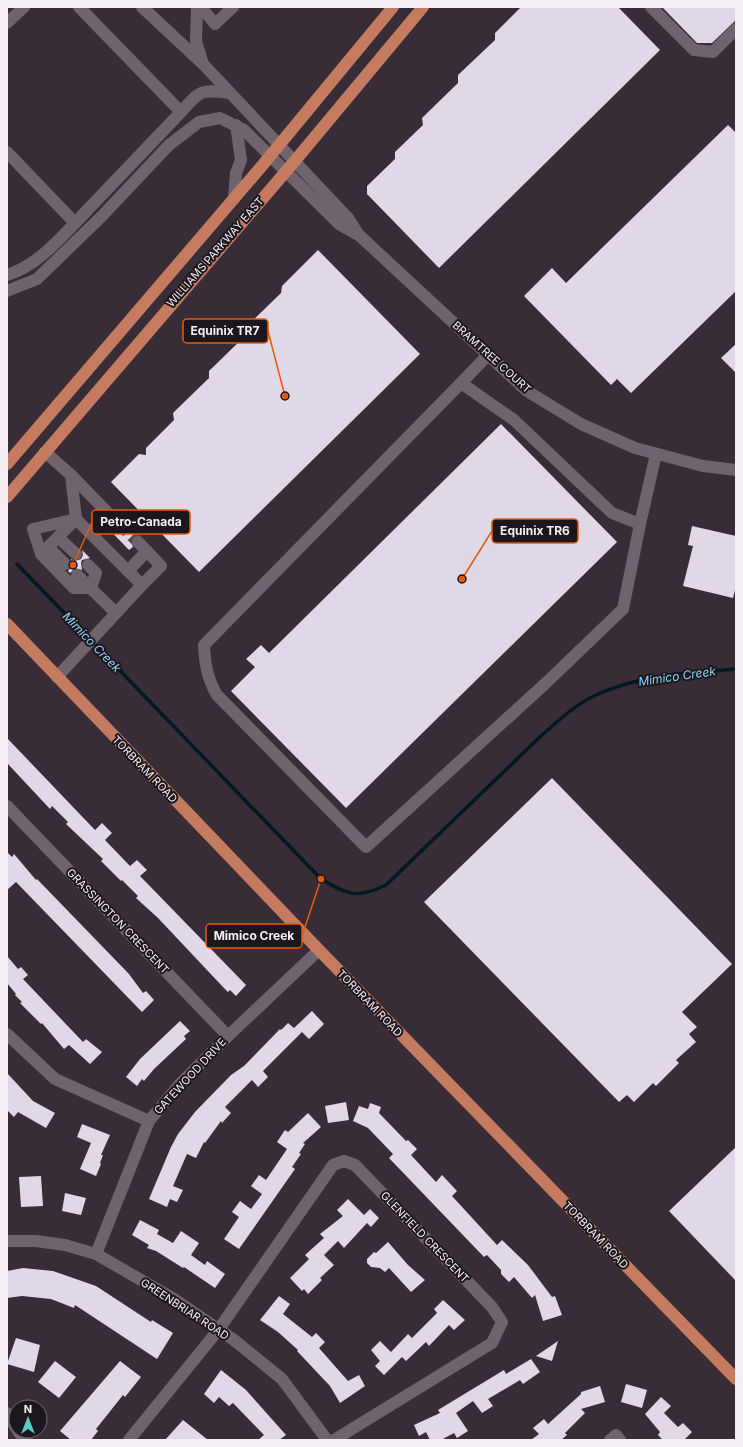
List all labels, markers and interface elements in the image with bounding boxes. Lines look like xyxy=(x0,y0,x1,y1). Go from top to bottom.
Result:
street label: WILLIAMS PARKWAY EAST xyxy=(163,194,267,310)
street label: BRAMTREE COURT xyxy=(450,318,534,396)
callout: Equinix TR7 xyxy=(183,319,268,343)
text: Equinix TR7 xyxy=(191,323,260,338)
callout: Petro-Canada xyxy=(92,510,190,534)
text: Petro-Canada xyxy=(100,514,182,529)
callout: Equinix TR6 xyxy=(492,519,578,543)
text: Equinix TR6 xyxy=(500,523,570,538)
water label: Mimico Creek xyxy=(59,609,125,676)
water label: Mimico Creek xyxy=(637,663,717,689)
street label: TORBRAM ROAD xyxy=(109,733,181,805)
street label: GRASSINGTON CRESCENT xyxy=(64,865,172,977)
callout: Mimico Creek xyxy=(206,924,302,948)
text: Mimico Creek xyxy=(214,928,294,943)
street label: TORBRAM ROAD xyxy=(334,967,406,1039)
street label: GATEWOOD DRIVE xyxy=(151,1035,229,1117)
street label: GLENFIELD CRESCENT xyxy=(378,1188,472,1286)
street label: TORBRAM ROAD xyxy=(560,1199,632,1271)
street label: GREENBRIAR ROAD xyxy=(138,1275,232,1343)
north arrow xyxy=(8,1399,48,1439)
text: N xyxy=(24,1402,32,1416)

